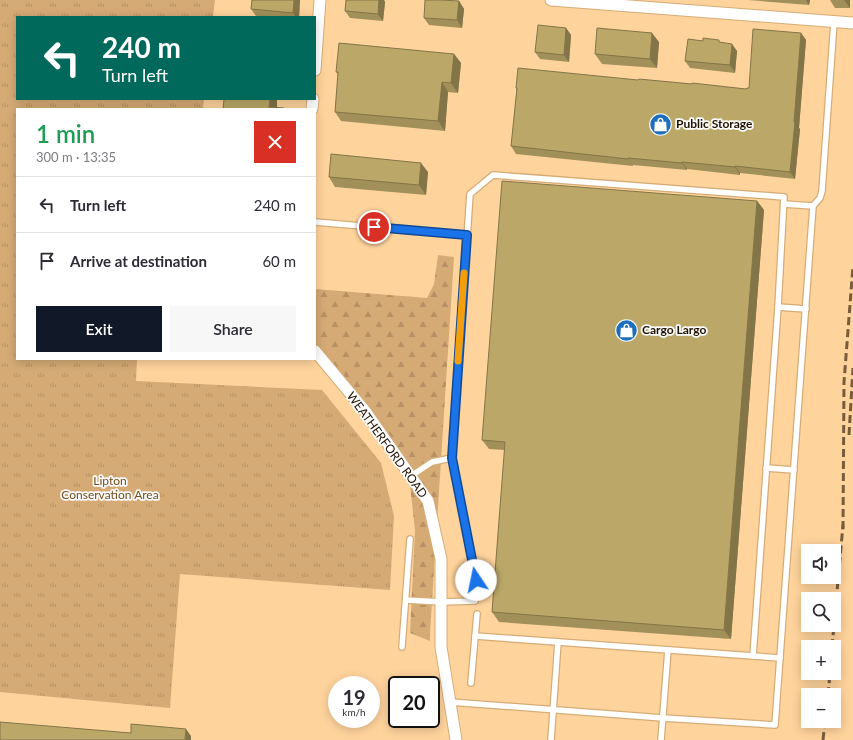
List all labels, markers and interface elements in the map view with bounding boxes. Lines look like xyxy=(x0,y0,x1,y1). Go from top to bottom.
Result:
text: 240 m xyxy=(102,30,181,64)
icon: left xyxy=(36,32,88,84)
text: Turn left xyxy=(102,64,168,86)
shop icon: Public Storage xyxy=(647,111,673,137)
place label: Public Storage xyxy=(676,116,753,131)
text: 1 min xyxy=(36,119,95,148)
button: close xyxy=(254,121,296,163)
text: 300 m · 13:35 xyxy=(36,149,116,165)
icon: left xyxy=(36,194,58,216)
text: Turn left xyxy=(70,196,126,214)
text: 240 m xyxy=(254,196,296,214)
pin xyxy=(357,210,391,244)
icon: arrive xyxy=(363,216,385,238)
icon: arrive xyxy=(36,250,58,272)
text: Arrive at destination xyxy=(70,252,207,270)
text: 60 m xyxy=(262,252,296,270)
button: Exit xyxy=(36,306,162,352)
button: Share xyxy=(170,306,296,352)
shop icon: Cargo Largo xyxy=(613,317,639,343)
place label: Cargo Largo xyxy=(642,322,706,337)
street label: WEATHERFORD ROAD xyxy=(344,389,431,501)
park label: Lipton Conservation Area xyxy=(61,473,159,502)
map controls xyxy=(801,544,841,728)
button: sound xyxy=(801,544,841,584)
position arrow xyxy=(455,559,497,601)
button: search xyxy=(801,592,841,632)
button: + xyxy=(801,640,841,680)
speed limit sign: 20 xyxy=(388,676,440,728)
text: 19 xyxy=(342,685,366,709)
button: − xyxy=(801,688,841,728)
text: km/h xyxy=(342,706,366,718)

